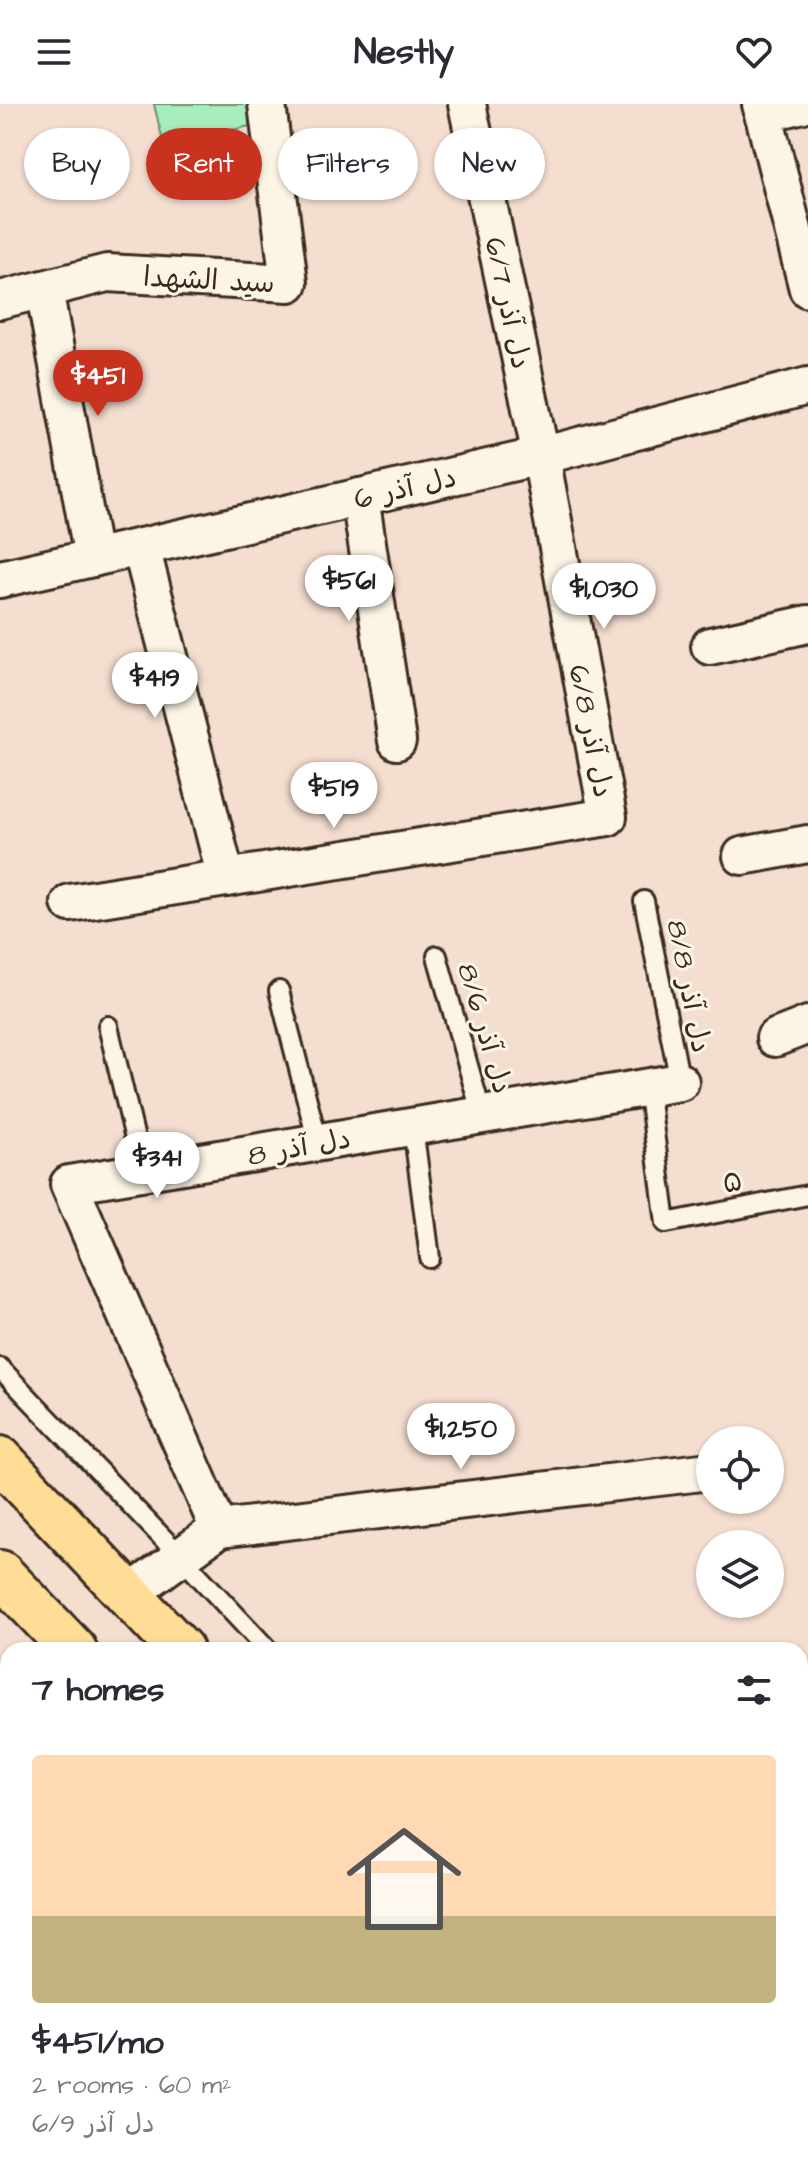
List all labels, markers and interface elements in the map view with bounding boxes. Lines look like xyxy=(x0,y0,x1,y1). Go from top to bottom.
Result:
text: Nestly xyxy=(354,27,454,78)
icon: menu xyxy=(32,30,76,74)
icon: heart xyxy=(732,30,776,74)
chip: Buy xyxy=(24,128,130,200)
chip: Rent xyxy=(146,128,262,200)
chip: Filters xyxy=(278,128,418,200)
chip: New xyxy=(434,128,545,200)
street label: دل آذر 6/7 xyxy=(475,234,540,373)
street label: سید الشهدا xyxy=(142,258,276,303)
pin: $451 xyxy=(51,350,145,418)
text: $451 xyxy=(71,358,125,394)
street label: دل آذر 6 xyxy=(351,458,460,519)
pin: $561 xyxy=(302,555,396,623)
text: $561 xyxy=(323,563,375,599)
pin: $1,030 xyxy=(539,563,669,631)
text: $1,030 xyxy=(570,571,638,607)
pin: $419 xyxy=(108,652,202,720)
text: $419 xyxy=(130,660,180,696)
street label: دل آذر 6/8 xyxy=(559,662,622,801)
pin: $519 xyxy=(287,762,381,830)
text: $519 xyxy=(308,770,360,806)
street label: دل آذر 8/8 xyxy=(657,916,721,1056)
street label: دل آذر 8/6 xyxy=(447,958,522,1098)
street label: دل آذر 8 xyxy=(245,1119,354,1176)
pin: $341 xyxy=(110,1132,204,1200)
text: $341 xyxy=(133,1140,181,1176)
street label: ۵ xyxy=(719,1161,746,1203)
pin: $1,250 xyxy=(396,1403,526,1471)
text: $1,250 xyxy=(425,1411,497,1447)
map controls xyxy=(696,1426,784,1618)
button: locate xyxy=(696,1426,784,1514)
button: layers xyxy=(696,1530,784,1618)
text: 7 homes xyxy=(32,1666,164,1714)
icon: filters xyxy=(732,1668,776,1712)
icon: home xyxy=(332,1807,476,1951)
text: $451/mo xyxy=(32,2019,164,2067)
text: 2 rooms · 60 m² xyxy=(32,2067,232,2103)
text: دل آذر 6/9 xyxy=(32,2106,155,2142)

